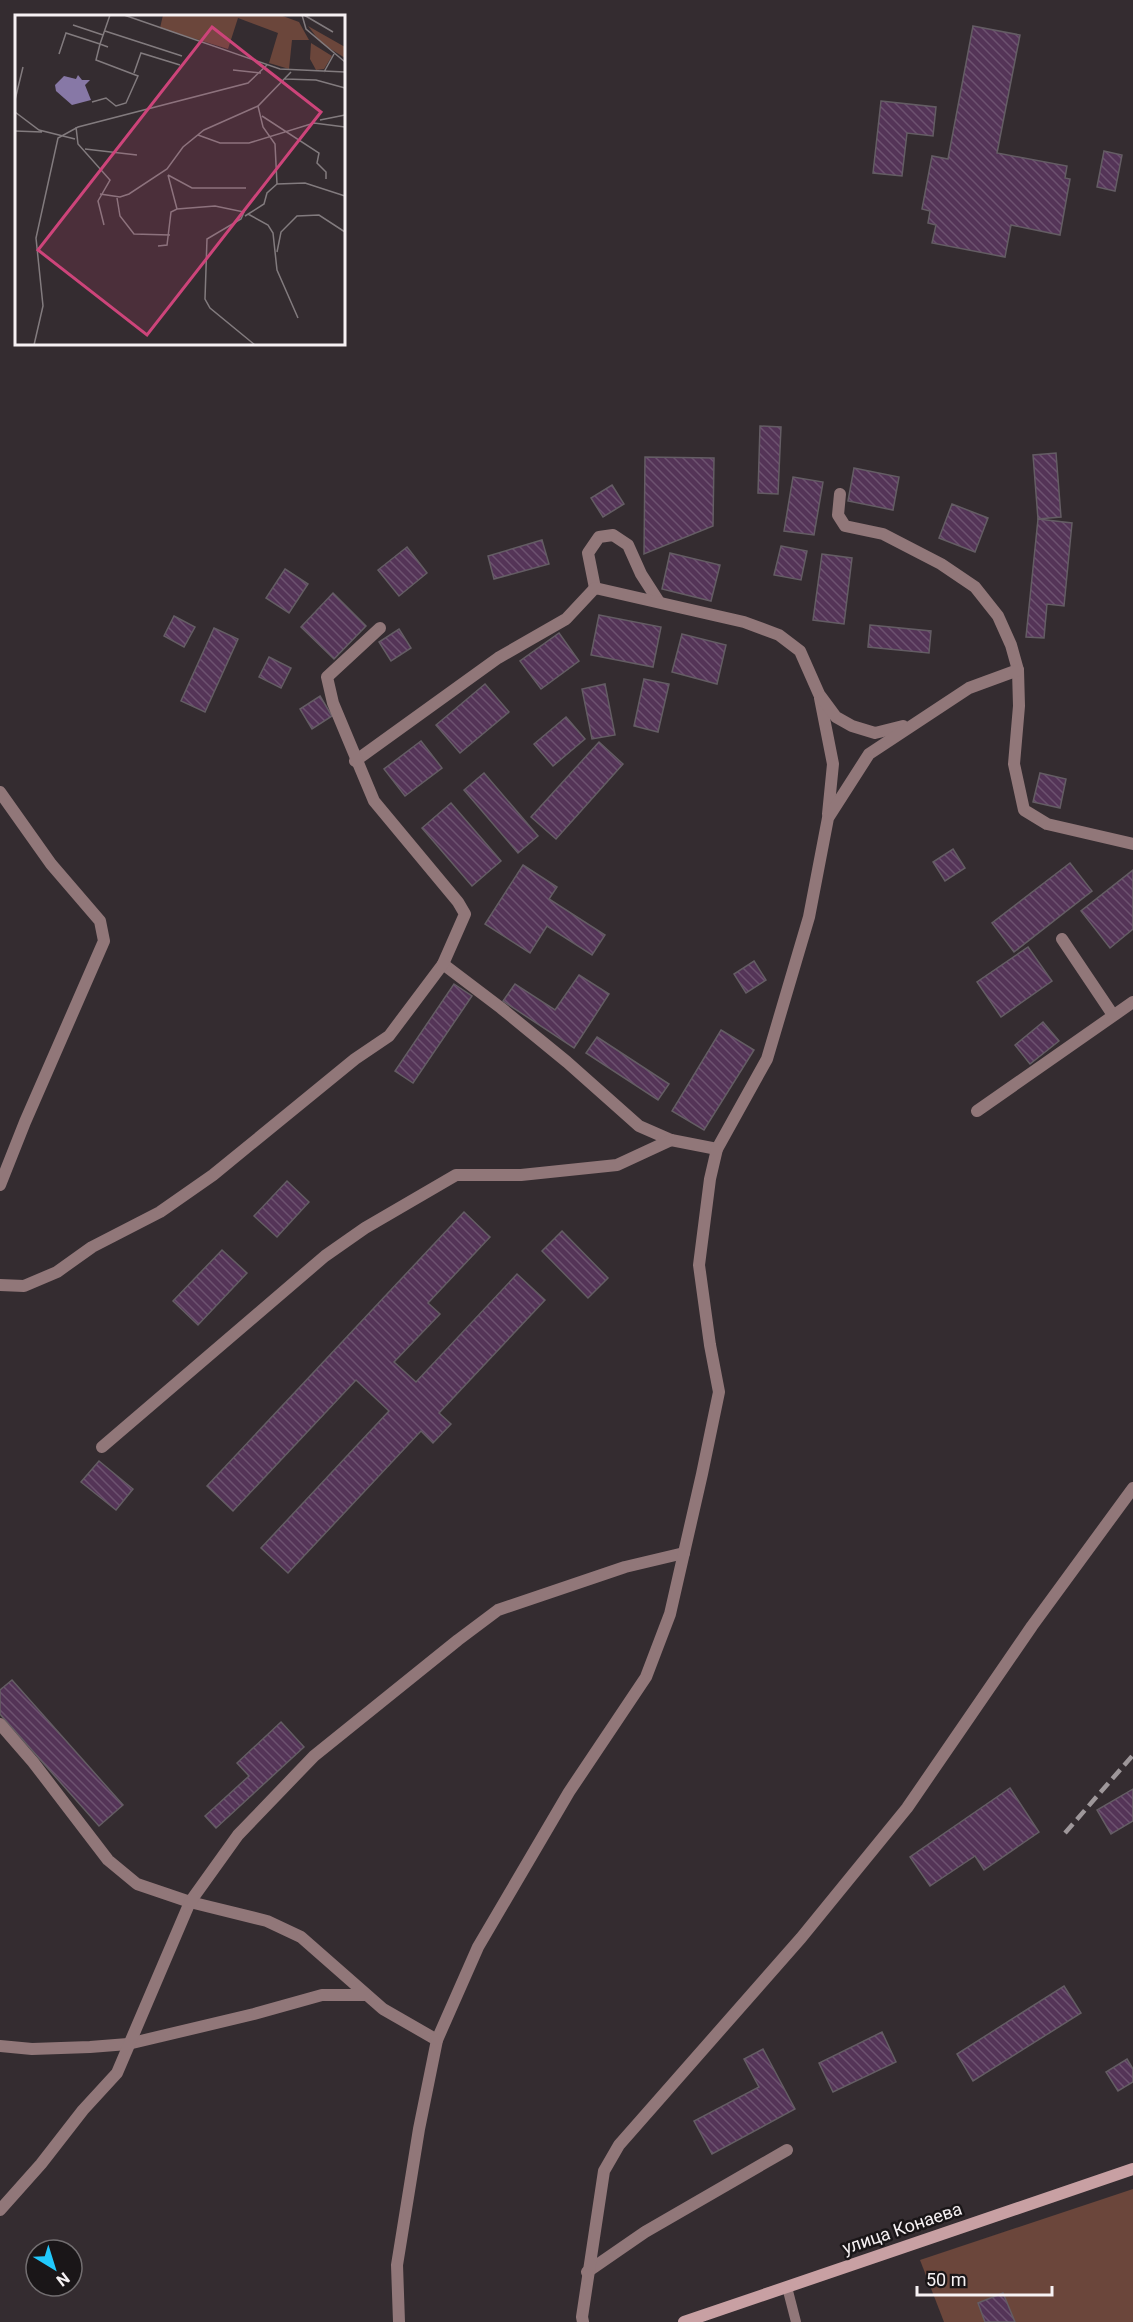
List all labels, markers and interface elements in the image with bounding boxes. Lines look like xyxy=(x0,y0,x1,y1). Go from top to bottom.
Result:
inset map xyxy=(15,15,345,345)
street label: улица Конаева xyxy=(839,2198,965,2258)
north arrow xyxy=(24,2238,84,2298)
scale bar xyxy=(917,2259,1052,2297)
text: N xyxy=(53,2268,73,2290)
text: 50 m xyxy=(926,2269,966,2290)

